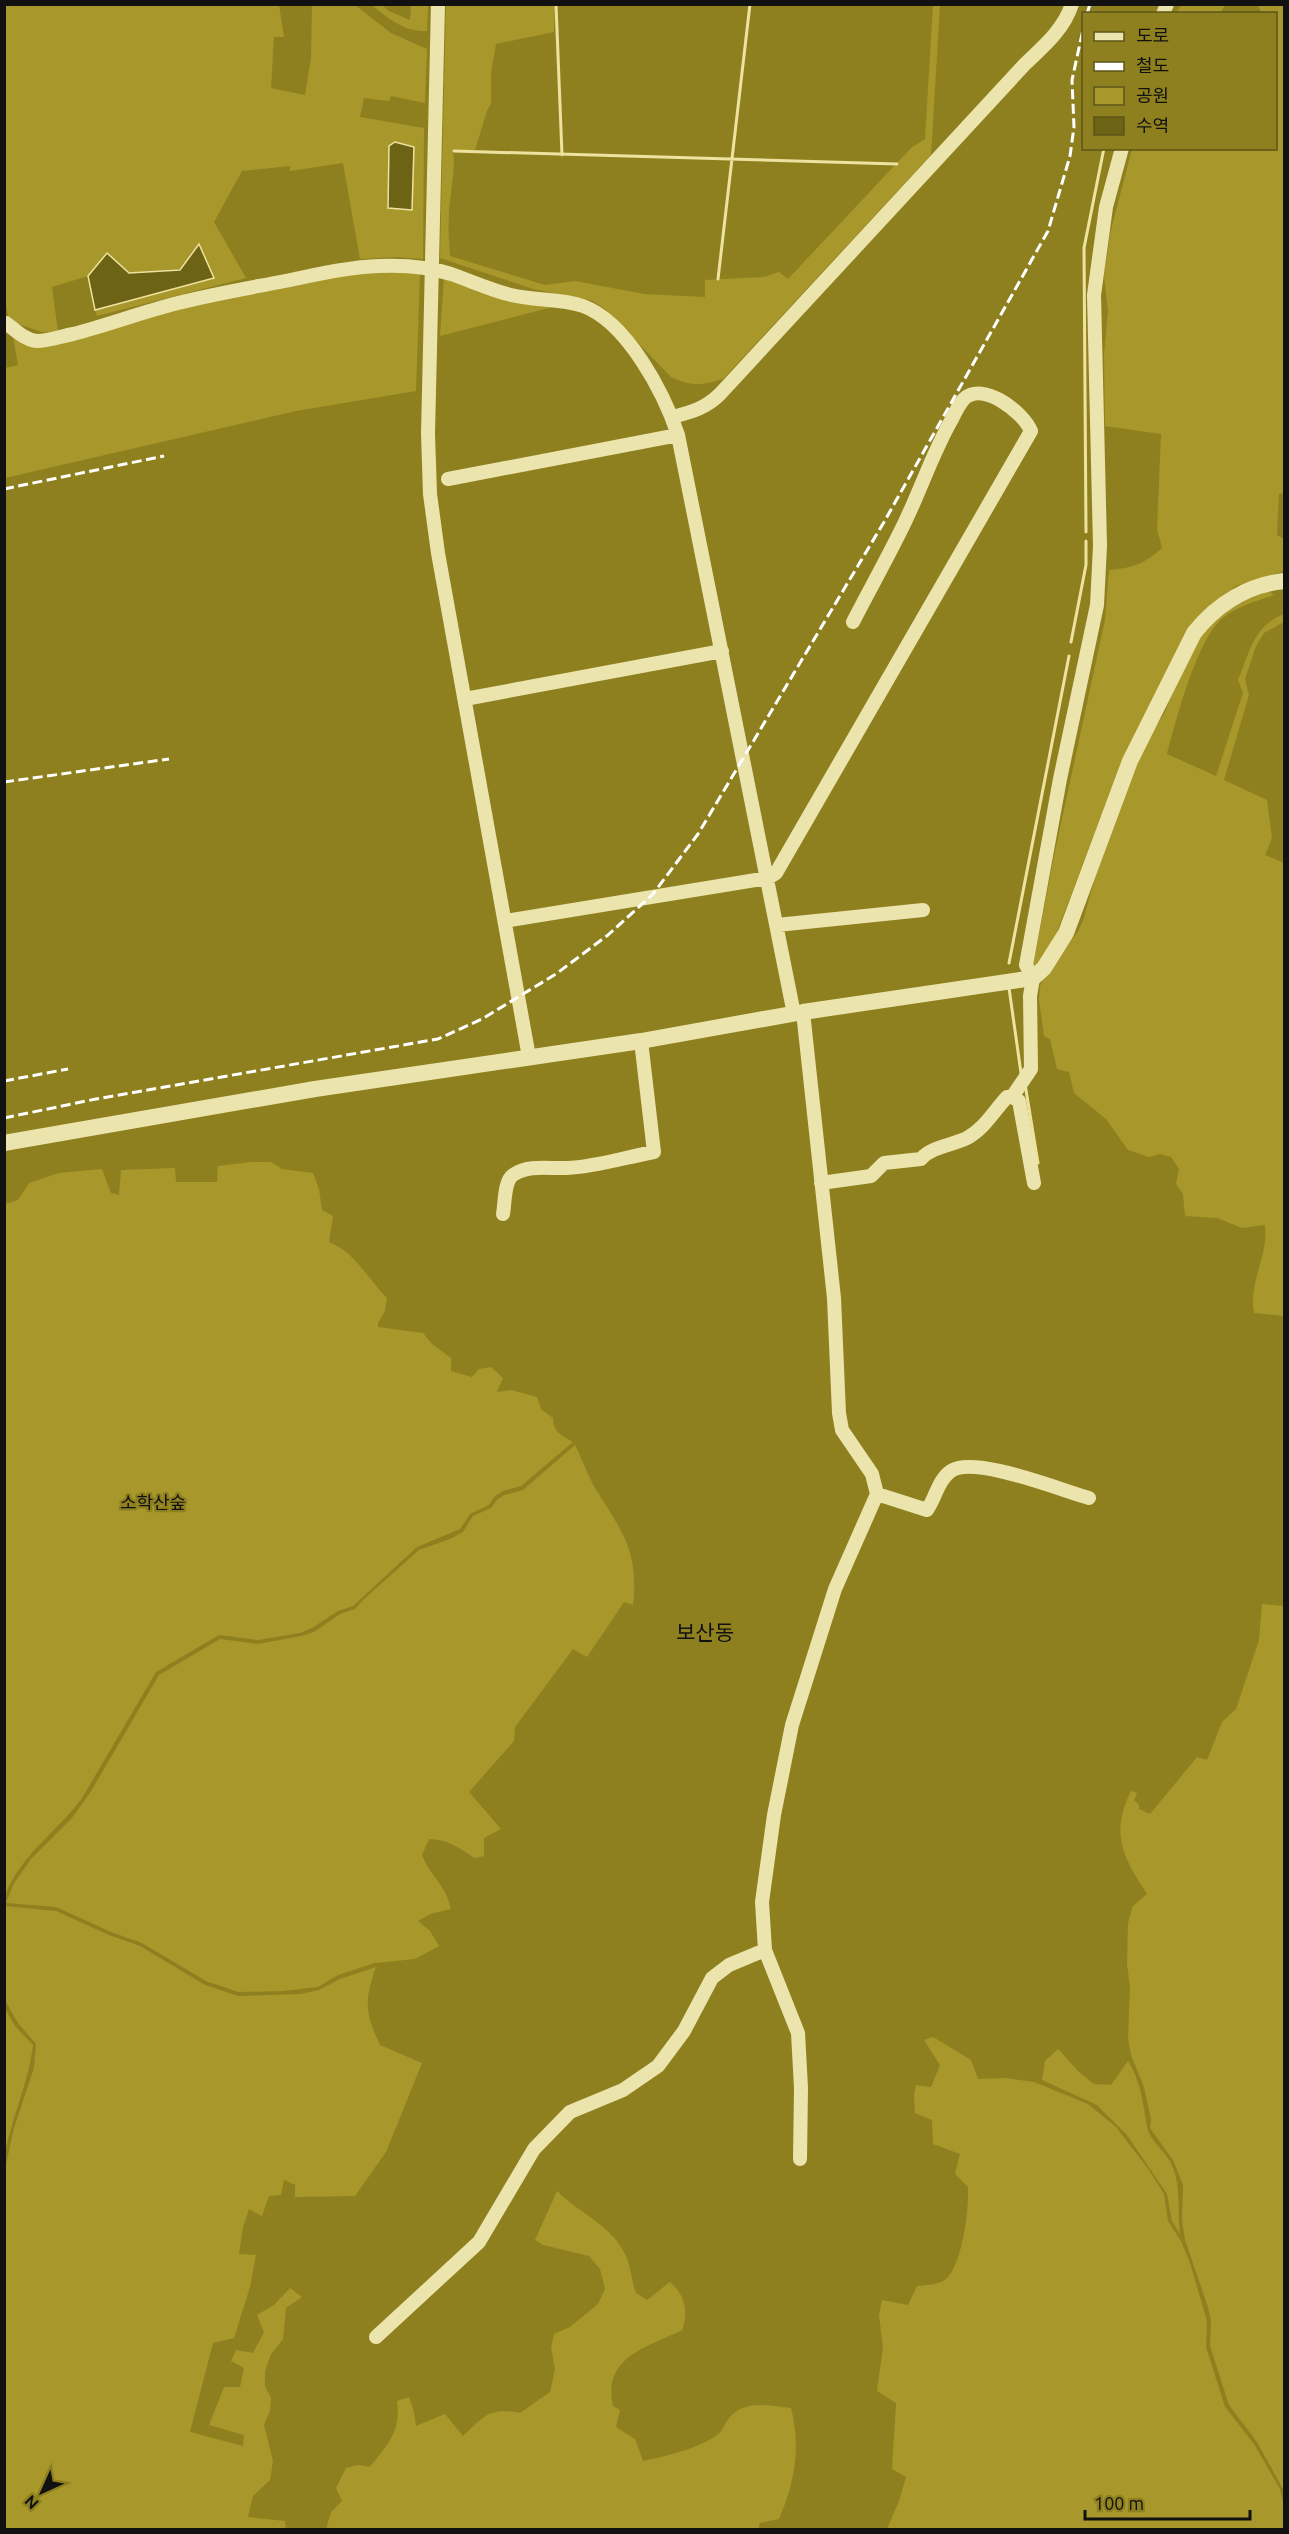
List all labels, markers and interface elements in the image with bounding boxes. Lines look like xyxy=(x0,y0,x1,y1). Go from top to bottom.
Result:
legend xyxy=(1082,12,1277,150)
text: 도로 xyxy=(1136,25,1169,45)
text: 철도 xyxy=(1136,55,1169,75)
text: 공원 xyxy=(1136,85,1169,105)
text: 수역 xyxy=(1136,115,1169,135)
park label: 소학산숲 xyxy=(120,1492,186,1512)
district label: 보산동 xyxy=(676,1620,734,1644)
north arrow xyxy=(12,2462,72,2522)
scale bar xyxy=(1085,2483,1250,2521)
text: N xyxy=(21,2492,42,2513)
text: 100 m xyxy=(1094,2493,1144,2513)

